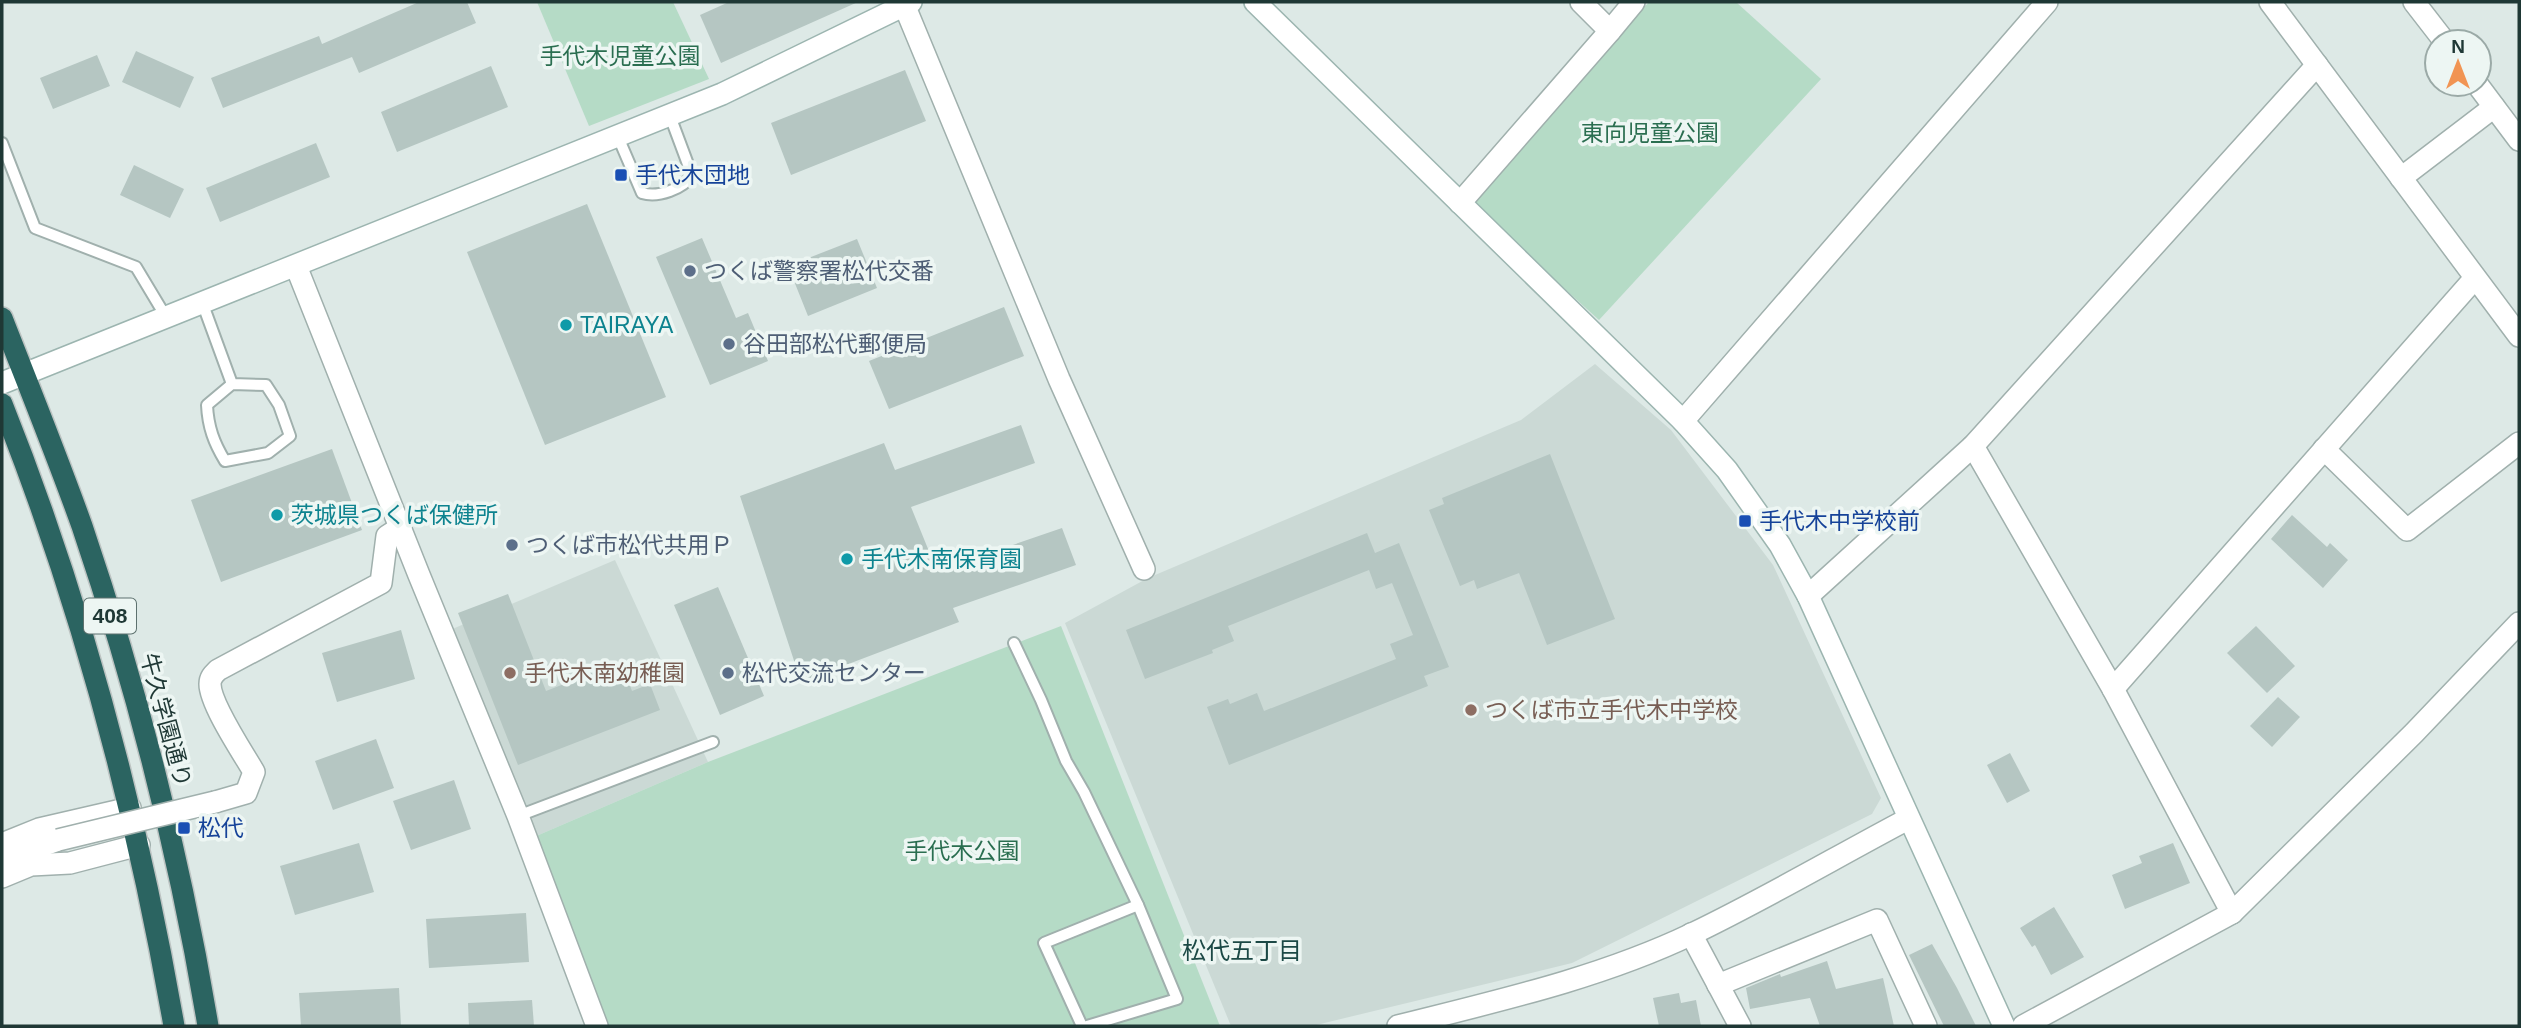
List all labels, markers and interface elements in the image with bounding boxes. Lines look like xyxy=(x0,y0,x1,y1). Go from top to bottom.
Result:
north arrow xyxy=(2423,28,2493,98)
text: N xyxy=(2451,36,2465,57)
park label: 手代木児童公園 xyxy=(540,43,701,69)
park label: 東向児童公園 xyxy=(1581,120,1719,146)
place label: 手代木団地 xyxy=(635,162,750,188)
marker: 手代木団地 xyxy=(613,167,629,183)
place label: つくば警察署松代交番 xyxy=(704,258,934,284)
marker: つくば警察署松代交番 xyxy=(682,263,698,279)
place label: TAIRAYA xyxy=(580,312,674,338)
marker: TAIRAYA xyxy=(558,317,574,333)
place label: 谷田部松代郵便局 xyxy=(743,331,927,357)
marker: 谷田部松代郵便局 xyxy=(721,336,737,352)
place label: 茨城県つくば保健所 xyxy=(291,502,498,528)
marker: 茨城県つくば保健所 xyxy=(269,507,285,523)
place label: 手代木中学校前 xyxy=(1759,508,1920,534)
marker: 手代木中学校前 xyxy=(1737,513,1753,529)
place label: つくば市松代共用Ｐ xyxy=(526,532,733,558)
marker: つくば市松代共用Ｐ xyxy=(504,537,520,553)
place label: 手代木南保育園 xyxy=(861,546,1022,572)
marker: 手代木南保育園 xyxy=(839,551,855,567)
road number: 408 xyxy=(84,598,136,634)
street label: 牛久学園通り xyxy=(136,650,196,790)
place label: 手代木南幼稚園 xyxy=(524,660,685,686)
place label: 松代交流センター xyxy=(742,660,926,686)
marker: 手代木南幼稚園 xyxy=(502,665,518,681)
marker: 松代交流センター xyxy=(720,665,736,681)
place label: つくば市立手代木中学校 xyxy=(1485,697,1738,723)
marker: つくば市立手代木中学校 xyxy=(1463,702,1479,718)
place label: 松代 xyxy=(198,815,244,841)
marker: 松代 xyxy=(176,820,192,836)
park label: 手代木公園 xyxy=(905,838,1020,864)
district label: 松代五丁目 xyxy=(1182,937,1302,964)

